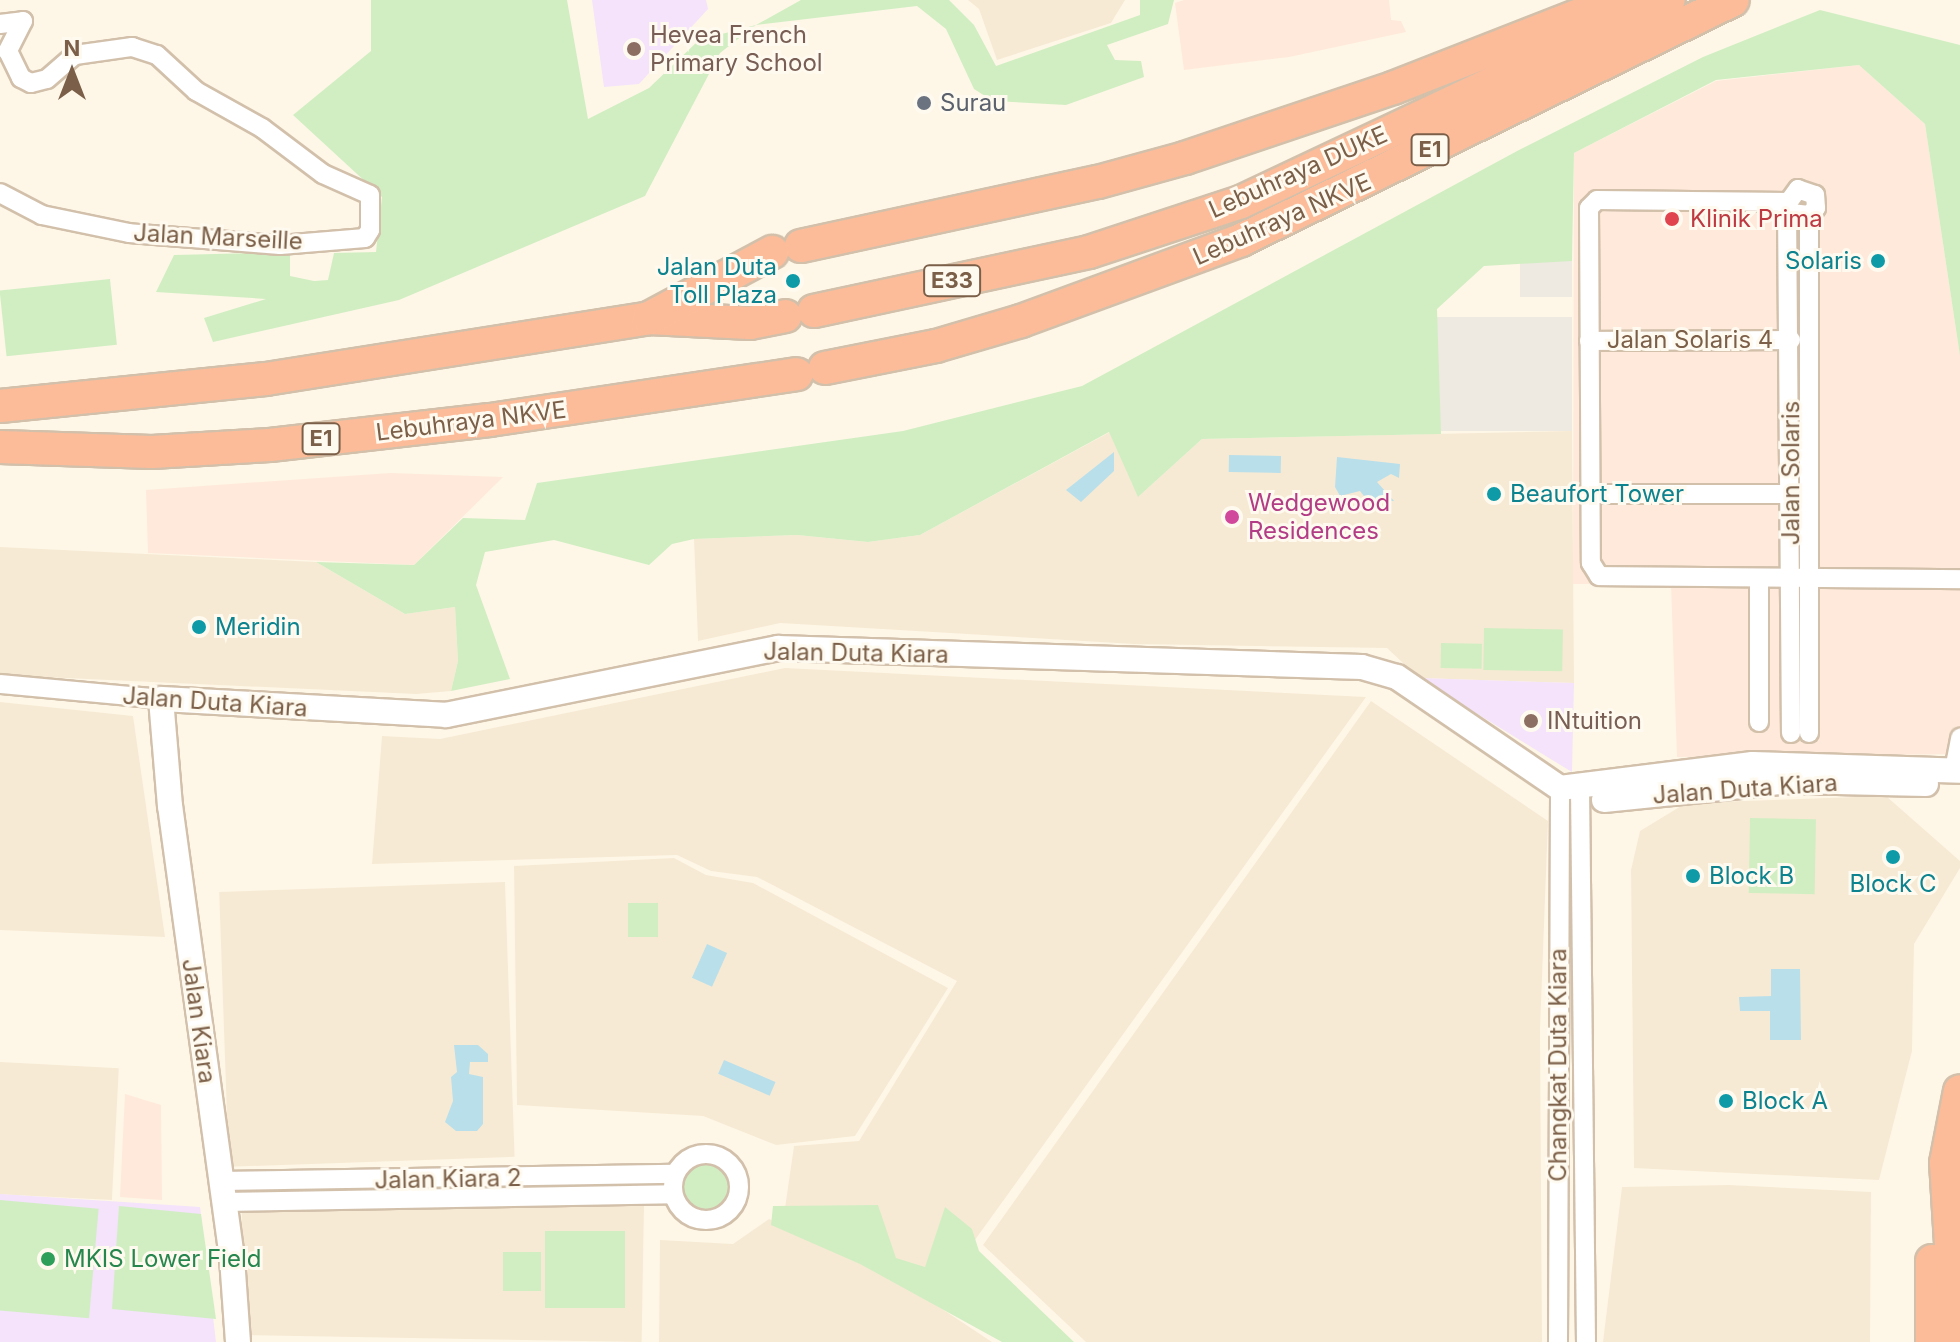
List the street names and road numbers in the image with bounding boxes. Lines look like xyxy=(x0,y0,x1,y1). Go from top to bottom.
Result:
street label: Lebuhraya DUKE xyxy=(1204,120,1392,224)
road number: E1 xyxy=(1410,132,1450,168)
street label: Lebuhraya NKVE xyxy=(1189,167,1375,271)
street label: Jalan Marseille xyxy=(133,218,303,256)
road number: E33 xyxy=(922,263,982,299)
street label: Jalan Solaris 4 xyxy=(1607,326,1773,354)
street label: Lebuhraya NKVE xyxy=(374,395,568,447)
street label: Jalan Solaris xyxy=(1777,401,1805,545)
road number: E1 xyxy=(301,421,341,457)
street label: Jalan Duta Kiara xyxy=(763,637,949,669)
street label: Jalan Duta Kiara xyxy=(122,681,308,723)
street label: Jalan Duta Kiara xyxy=(1652,768,1838,810)
street label: Changkat Duta Kiara xyxy=(1544,948,1572,1182)
street label: Jalan Kiara xyxy=(176,957,222,1085)
street label: Jalan Kiara 2 xyxy=(374,1163,522,1195)

